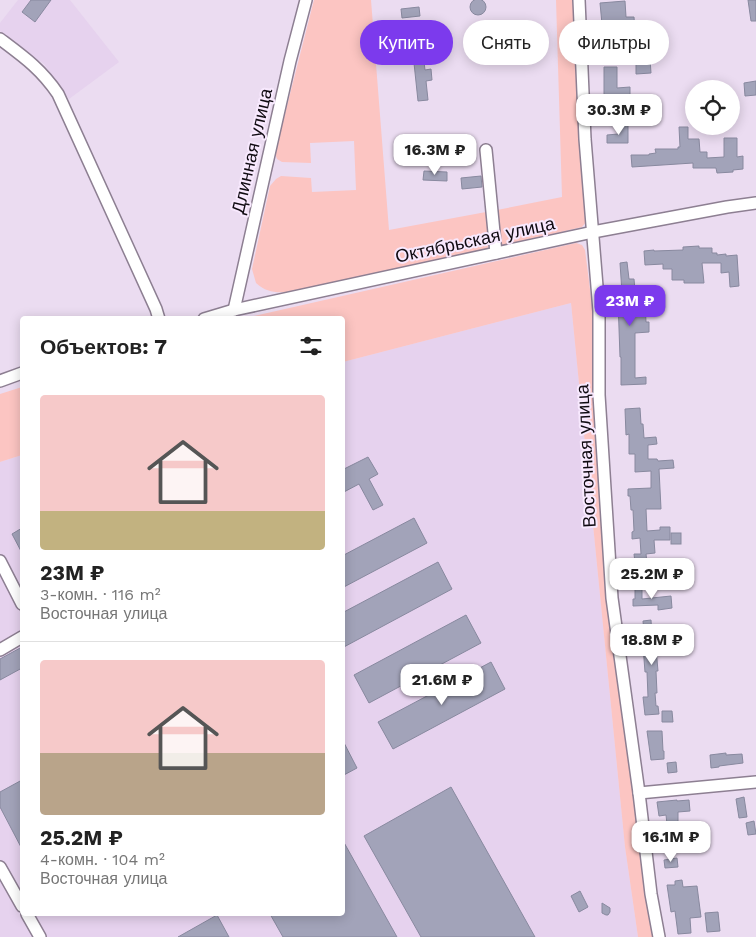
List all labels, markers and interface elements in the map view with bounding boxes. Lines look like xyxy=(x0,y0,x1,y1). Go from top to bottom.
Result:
chip: Купить xyxy=(360,20,453,65)
chip: Снять xyxy=(463,20,549,65)
chip: Фильтры xyxy=(559,20,669,65)
map controls xyxy=(685,80,740,135)
button: locate xyxy=(685,80,740,135)
street label: Длинная улица xyxy=(227,85,276,216)
pin: 30.3M ₽ xyxy=(573,94,665,136)
text: 30.3M ₽ xyxy=(587,100,651,119)
pin: 16.3M ₽ xyxy=(389,134,481,176)
text: 16.3M ₽ xyxy=(404,140,466,159)
street label: Октябрьская улица xyxy=(393,212,557,267)
pin: 23M ₽ xyxy=(595,284,665,327)
text: 23M ₽ xyxy=(605,291,655,310)
icon: filters xyxy=(297,332,325,360)
text: Объектов: 7 xyxy=(40,334,167,359)
street label: Восточная улица xyxy=(571,383,600,528)
icon: home xyxy=(138,427,228,517)
pin: 25.2M ₽ xyxy=(606,558,698,600)
text: 23M ₽ xyxy=(40,560,105,585)
text: 25.2M ₽ xyxy=(620,564,684,583)
text: 3-комн. · 116 m² xyxy=(40,585,161,604)
text: Восточная улица xyxy=(40,604,167,623)
pin: 18.8M ₽ xyxy=(606,624,698,666)
text: 18.8M ₽ xyxy=(621,630,683,649)
pin: 21.6M ₽ xyxy=(396,664,488,706)
text: 21.6M ₽ xyxy=(412,670,472,689)
icon: home xyxy=(138,693,228,783)
pin: 16.1M ₽ xyxy=(625,820,717,863)
text: 25.2M ₽ xyxy=(40,825,123,850)
text: 16.1M ₽ xyxy=(643,827,699,846)
text: 4-комн. · 104 m² xyxy=(40,850,165,869)
text: Восточная улица xyxy=(40,869,167,888)

